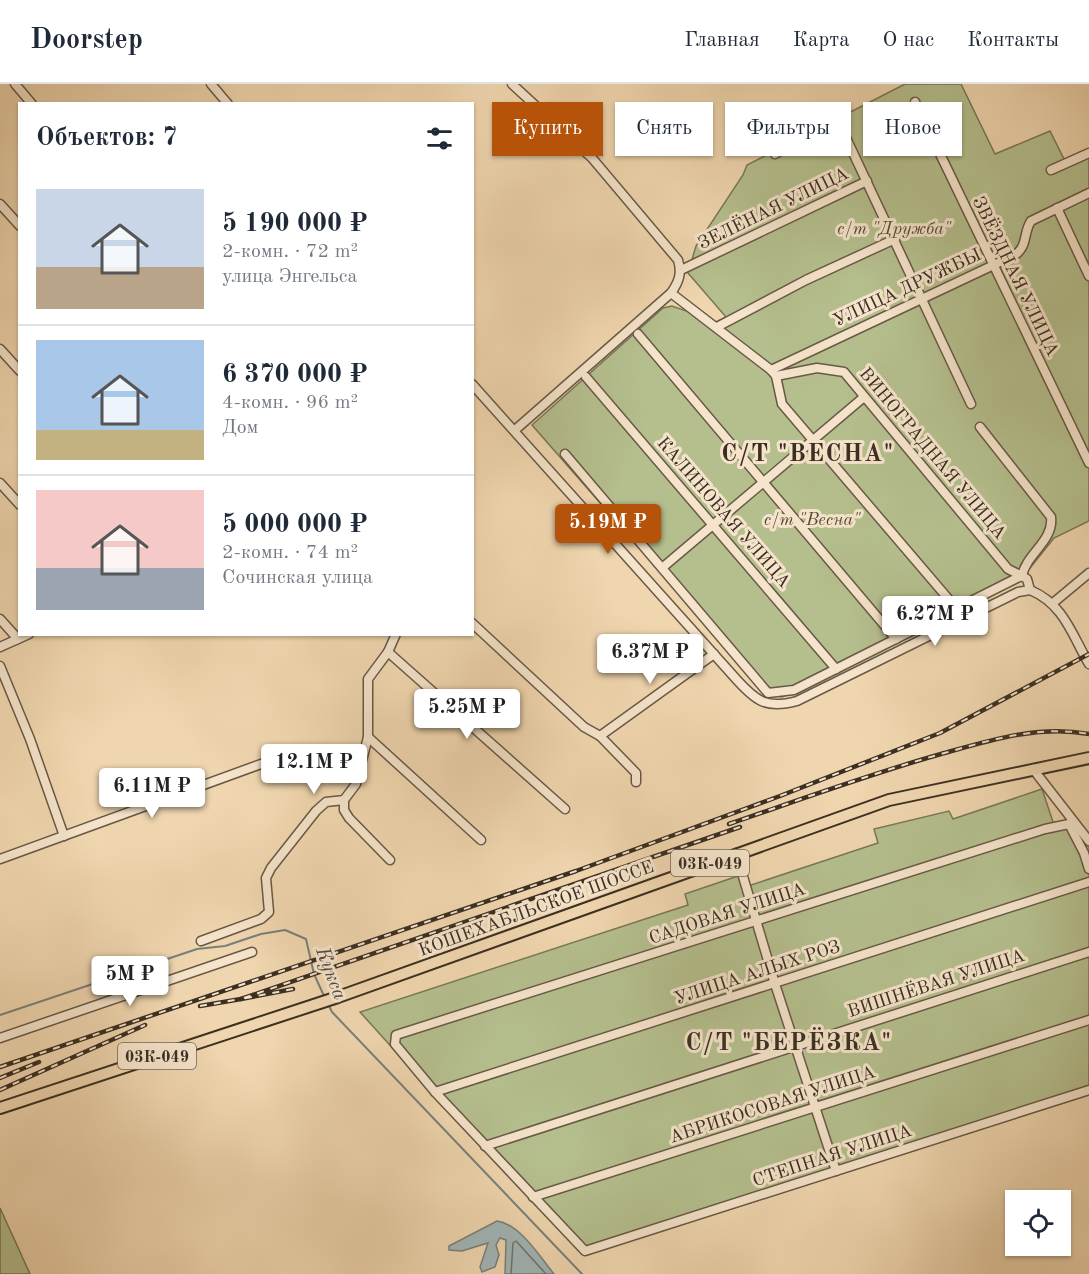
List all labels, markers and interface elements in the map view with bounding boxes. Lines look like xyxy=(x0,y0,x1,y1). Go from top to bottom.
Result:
text: Doorstep xyxy=(30,27,143,55)
text: Главная xyxy=(684,30,760,51)
text: Карта xyxy=(793,30,850,51)
text: О нас xyxy=(883,30,934,51)
text: Контакты xyxy=(967,30,1059,51)
chip: Купить xyxy=(492,102,603,156)
chip: Снять xyxy=(615,102,713,156)
chip: Фильтры xyxy=(725,102,851,156)
chip: Новое xyxy=(863,102,962,156)
icon: filters xyxy=(423,122,456,155)
text: Объектов: 7 xyxy=(36,125,177,151)
street label: ЗЕЛЁНАЯ УЛИЦА xyxy=(694,162,852,253)
street label: ЗВЁЗДНАЯ УЛИЦА xyxy=(969,193,1064,359)
text: 5 190 000 ₽ xyxy=(222,211,368,237)
icon: home xyxy=(84,213,156,285)
park label: с/т "Дружба" xyxy=(837,220,952,238)
text: 2-комн. · 72 m² xyxy=(222,242,358,262)
street label: УЛИЦА ДРУЖБЫ xyxy=(831,246,984,330)
text: улица Энгельса xyxy=(222,267,357,287)
text: 6 370 000 ₽ xyxy=(222,362,368,388)
icon: home xyxy=(84,364,156,436)
street label: ВИНОГРАДНАЯ УЛИЦА xyxy=(855,365,1009,543)
text: 4-комн. · 96 m² xyxy=(222,393,358,413)
text: Дом xyxy=(222,418,258,438)
street label: КАЛИНОВАЯ УЛИЦА xyxy=(653,434,794,592)
district label: С/Т "ВЕСНА" xyxy=(721,443,895,467)
pin: 5.19M ₽ xyxy=(553,504,663,555)
park label: с/т "Весна" xyxy=(764,511,861,529)
text: 5 000 000 ₽ xyxy=(222,512,368,538)
text: 5.19M ₽ xyxy=(569,513,647,533)
icon: home xyxy=(84,514,156,586)
text: 2-комн. · 74 m² xyxy=(222,543,358,563)
text: Сочинская улица xyxy=(222,568,373,588)
pin: 6.27M ₽ xyxy=(880,596,990,647)
text: 6.27M ₽ xyxy=(896,605,974,625)
pin: 6.37M ₽ xyxy=(595,634,705,685)
text: 6.37M ₽ xyxy=(611,643,689,663)
pin: 5.25M ₽ xyxy=(412,689,522,740)
text: 5.25M ₽ xyxy=(428,698,506,718)
pin: 12.1M ₽ xyxy=(259,744,369,795)
text: 12.1M ₽ xyxy=(275,753,353,773)
pin: 6.11M ₽ xyxy=(97,768,207,819)
text: 6.11M ₽ xyxy=(113,777,191,797)
road number: 03К-049 xyxy=(671,850,749,876)
street label: КОШЕХАБЛЬСКОЕ ШОССЕ xyxy=(416,858,656,960)
street label: САДОВАЯ УЛИЦА xyxy=(647,880,808,948)
street label: УЛИЦА АЛЫХ РОЗ xyxy=(672,938,843,1008)
water label: Кукса xyxy=(311,944,349,1003)
street label: ВИШНЁВАЯ УЛИЦА xyxy=(845,944,1027,1021)
pin: 5M ₽ xyxy=(94,956,166,1007)
text: 5M ₽ xyxy=(105,965,155,985)
district label: С/Т "БЕРЁЗКА" xyxy=(686,1027,892,1056)
road number: 03К-049 xyxy=(118,1043,196,1069)
street label: АБРИКОСОВАЯ УЛИЦА xyxy=(667,1063,878,1147)
street label: СТЕПНАЯ УЛИЦА xyxy=(750,1122,914,1190)
map controls xyxy=(1005,1190,1071,1256)
button: locate xyxy=(1005,1190,1071,1256)

